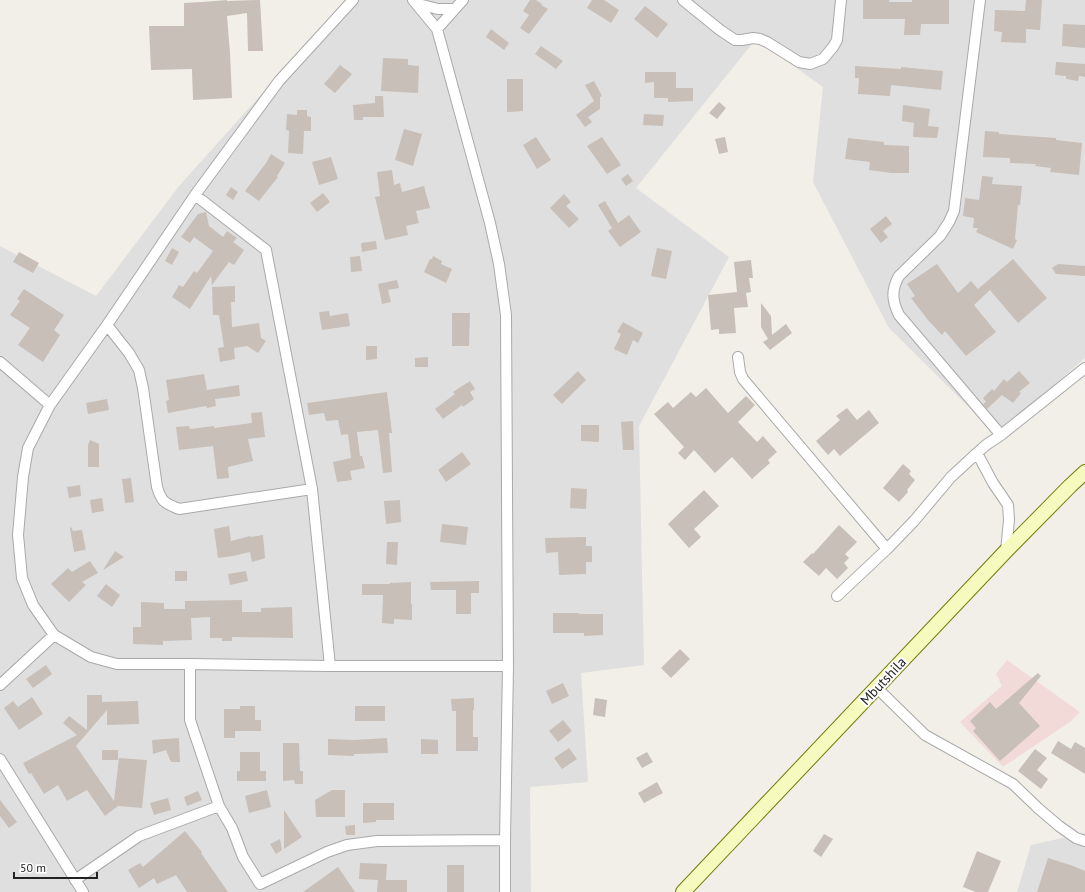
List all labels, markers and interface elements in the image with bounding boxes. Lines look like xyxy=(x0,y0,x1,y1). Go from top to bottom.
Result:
street label: Mbutshila xyxy=(856,653,910,709)
scale bar xyxy=(14,854,97,880)
text: 50 m xyxy=(20,860,46,875)

